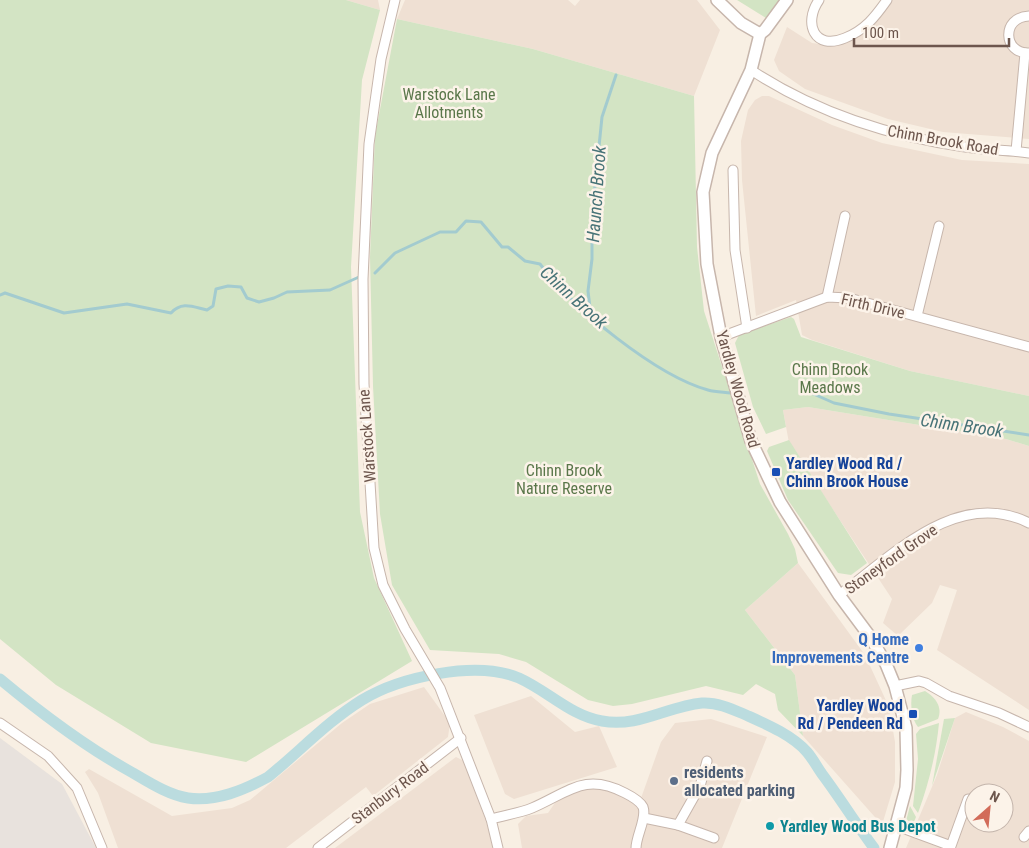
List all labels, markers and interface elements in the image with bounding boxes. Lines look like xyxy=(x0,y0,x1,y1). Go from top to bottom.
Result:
scale bar xyxy=(854,15,1009,47)
text: 100 m xyxy=(862,24,899,42)
park label: Warstock Lane Allotments xyxy=(402,85,496,122)
street label: Chinn Brook Road xyxy=(886,121,1000,159)
water label: Haunch Brook xyxy=(582,144,610,243)
water label: Chinn Brook xyxy=(536,261,613,333)
street label: Firth Drive xyxy=(839,289,907,323)
street label: Yardley Wood Road xyxy=(712,328,764,450)
park label: Chinn Brook Meadows xyxy=(792,360,869,397)
street label: Warstock Lane xyxy=(354,389,380,483)
water label: Chinn Brook xyxy=(919,409,1006,441)
place label: Yardley Wood Rd / Chinn Brook House xyxy=(786,454,909,491)
park label: Chinn Brook Nature Reserve xyxy=(516,461,612,498)
marker: Yardley Wood Rd / Chinn Brook House xyxy=(770,466,782,478)
street label: Stoneyford Grove xyxy=(841,520,941,598)
place label: Q Home Improvements Centre xyxy=(772,630,909,667)
marker: Q Home Improvements Centre xyxy=(913,642,925,654)
place label: Yardley Wood Rd / Pendeen Rd xyxy=(797,696,903,733)
marker: Yardley Wood Rd / Pendeen Rd xyxy=(907,708,919,720)
street label: Stanbury Road xyxy=(348,758,432,828)
place label: residents allocated parking xyxy=(684,763,795,800)
marker: residents allocated parking xyxy=(668,775,680,787)
north arrow xyxy=(964,783,1014,833)
text: N xyxy=(987,787,1002,805)
place label: Yardley Wood Bus Depot xyxy=(780,817,936,836)
marker: Yardley Wood Bus Depot xyxy=(764,820,776,832)

